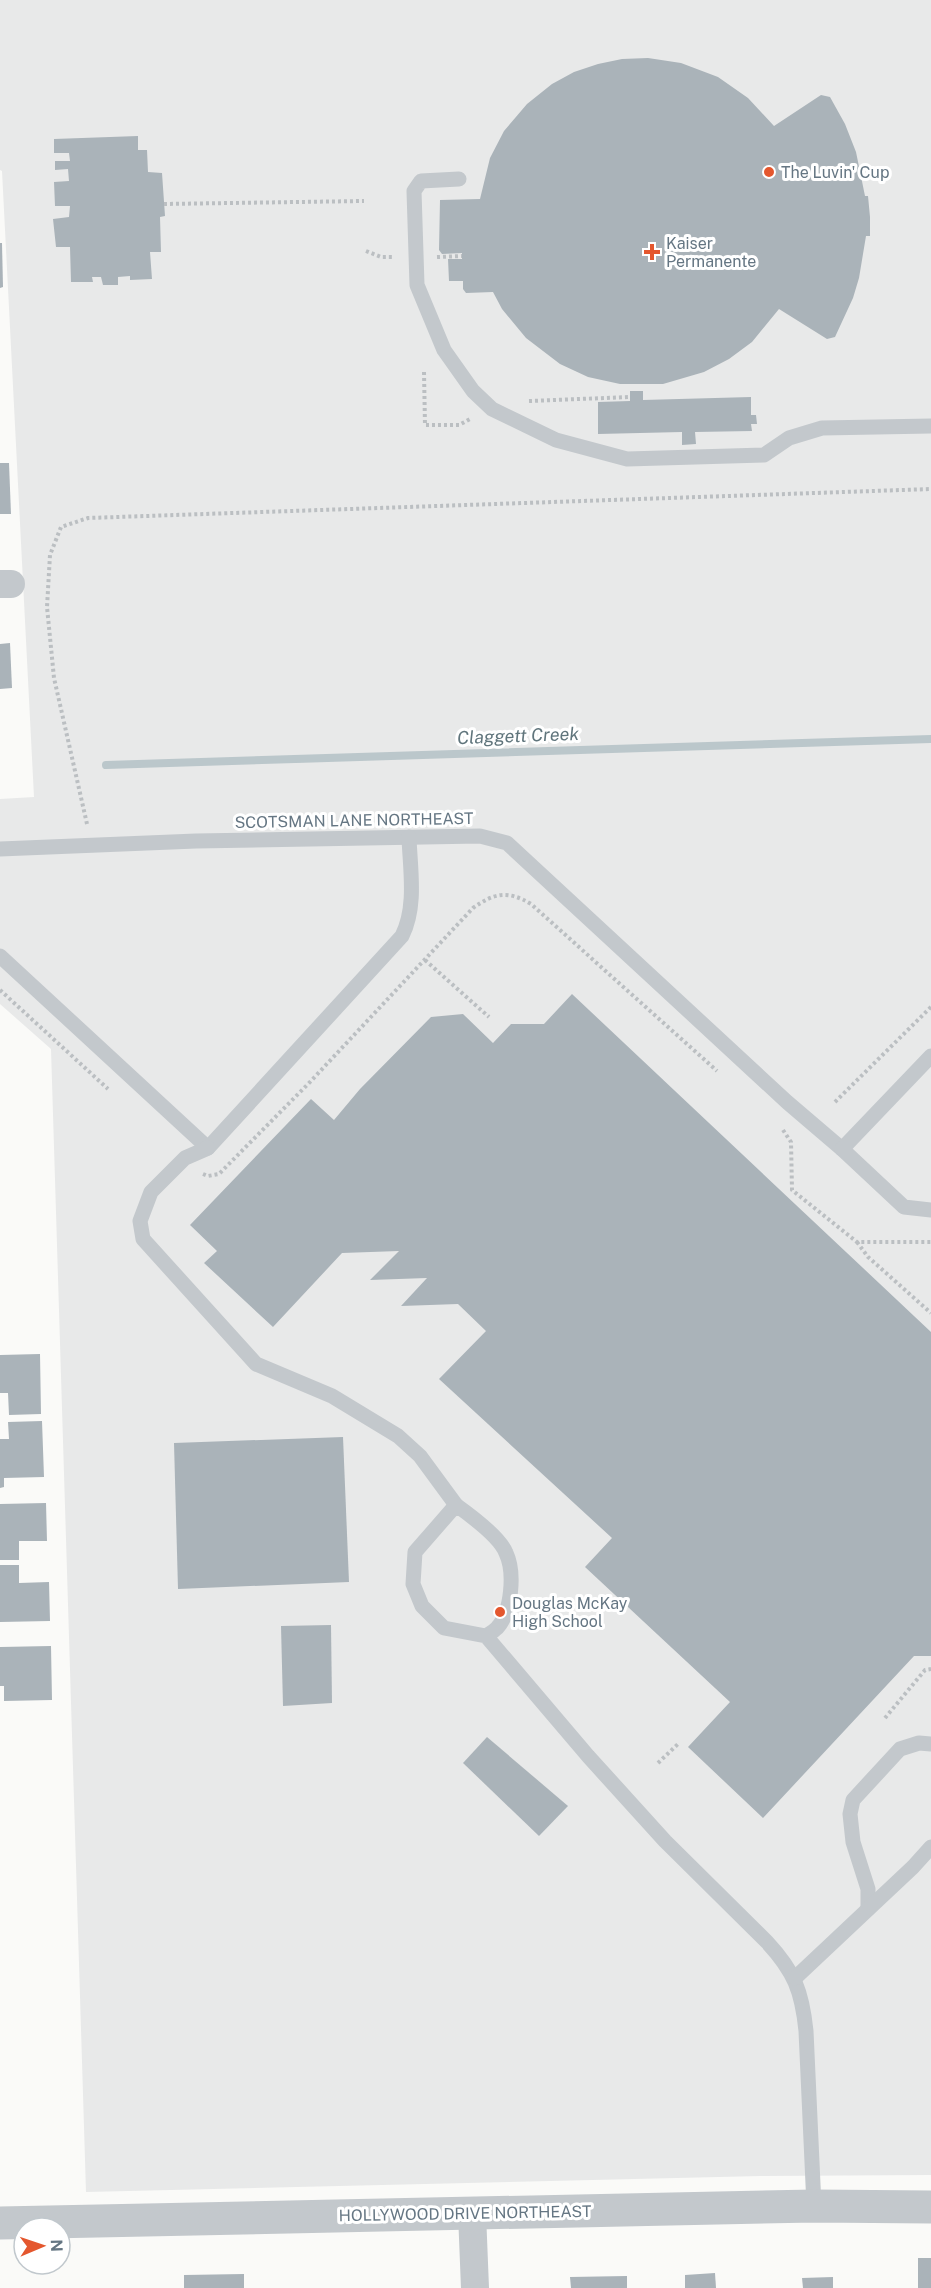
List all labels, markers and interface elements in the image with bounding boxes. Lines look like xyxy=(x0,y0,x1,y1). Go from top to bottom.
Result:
place label: The Luvin' Cup xyxy=(781,163,889,182)
marker: The Luvin' Cup xyxy=(762,165,776,179)
place label: Kaiser Permanente xyxy=(666,234,756,271)
marker: Kaiser Permanente xyxy=(643,243,661,261)
water label: Claggett Creek xyxy=(457,723,580,748)
street label: SCOTSMAN LANE NORTHEAST xyxy=(234,809,474,832)
place label: Douglas McKay High School xyxy=(512,1594,628,1631)
marker: Douglas McKay High School xyxy=(493,1605,507,1619)
street label: HOLLYWOOD DRIVE NORTHEAST xyxy=(338,2202,592,2225)
north arrow xyxy=(12,2216,72,2276)
text: N xyxy=(47,2239,66,2252)

